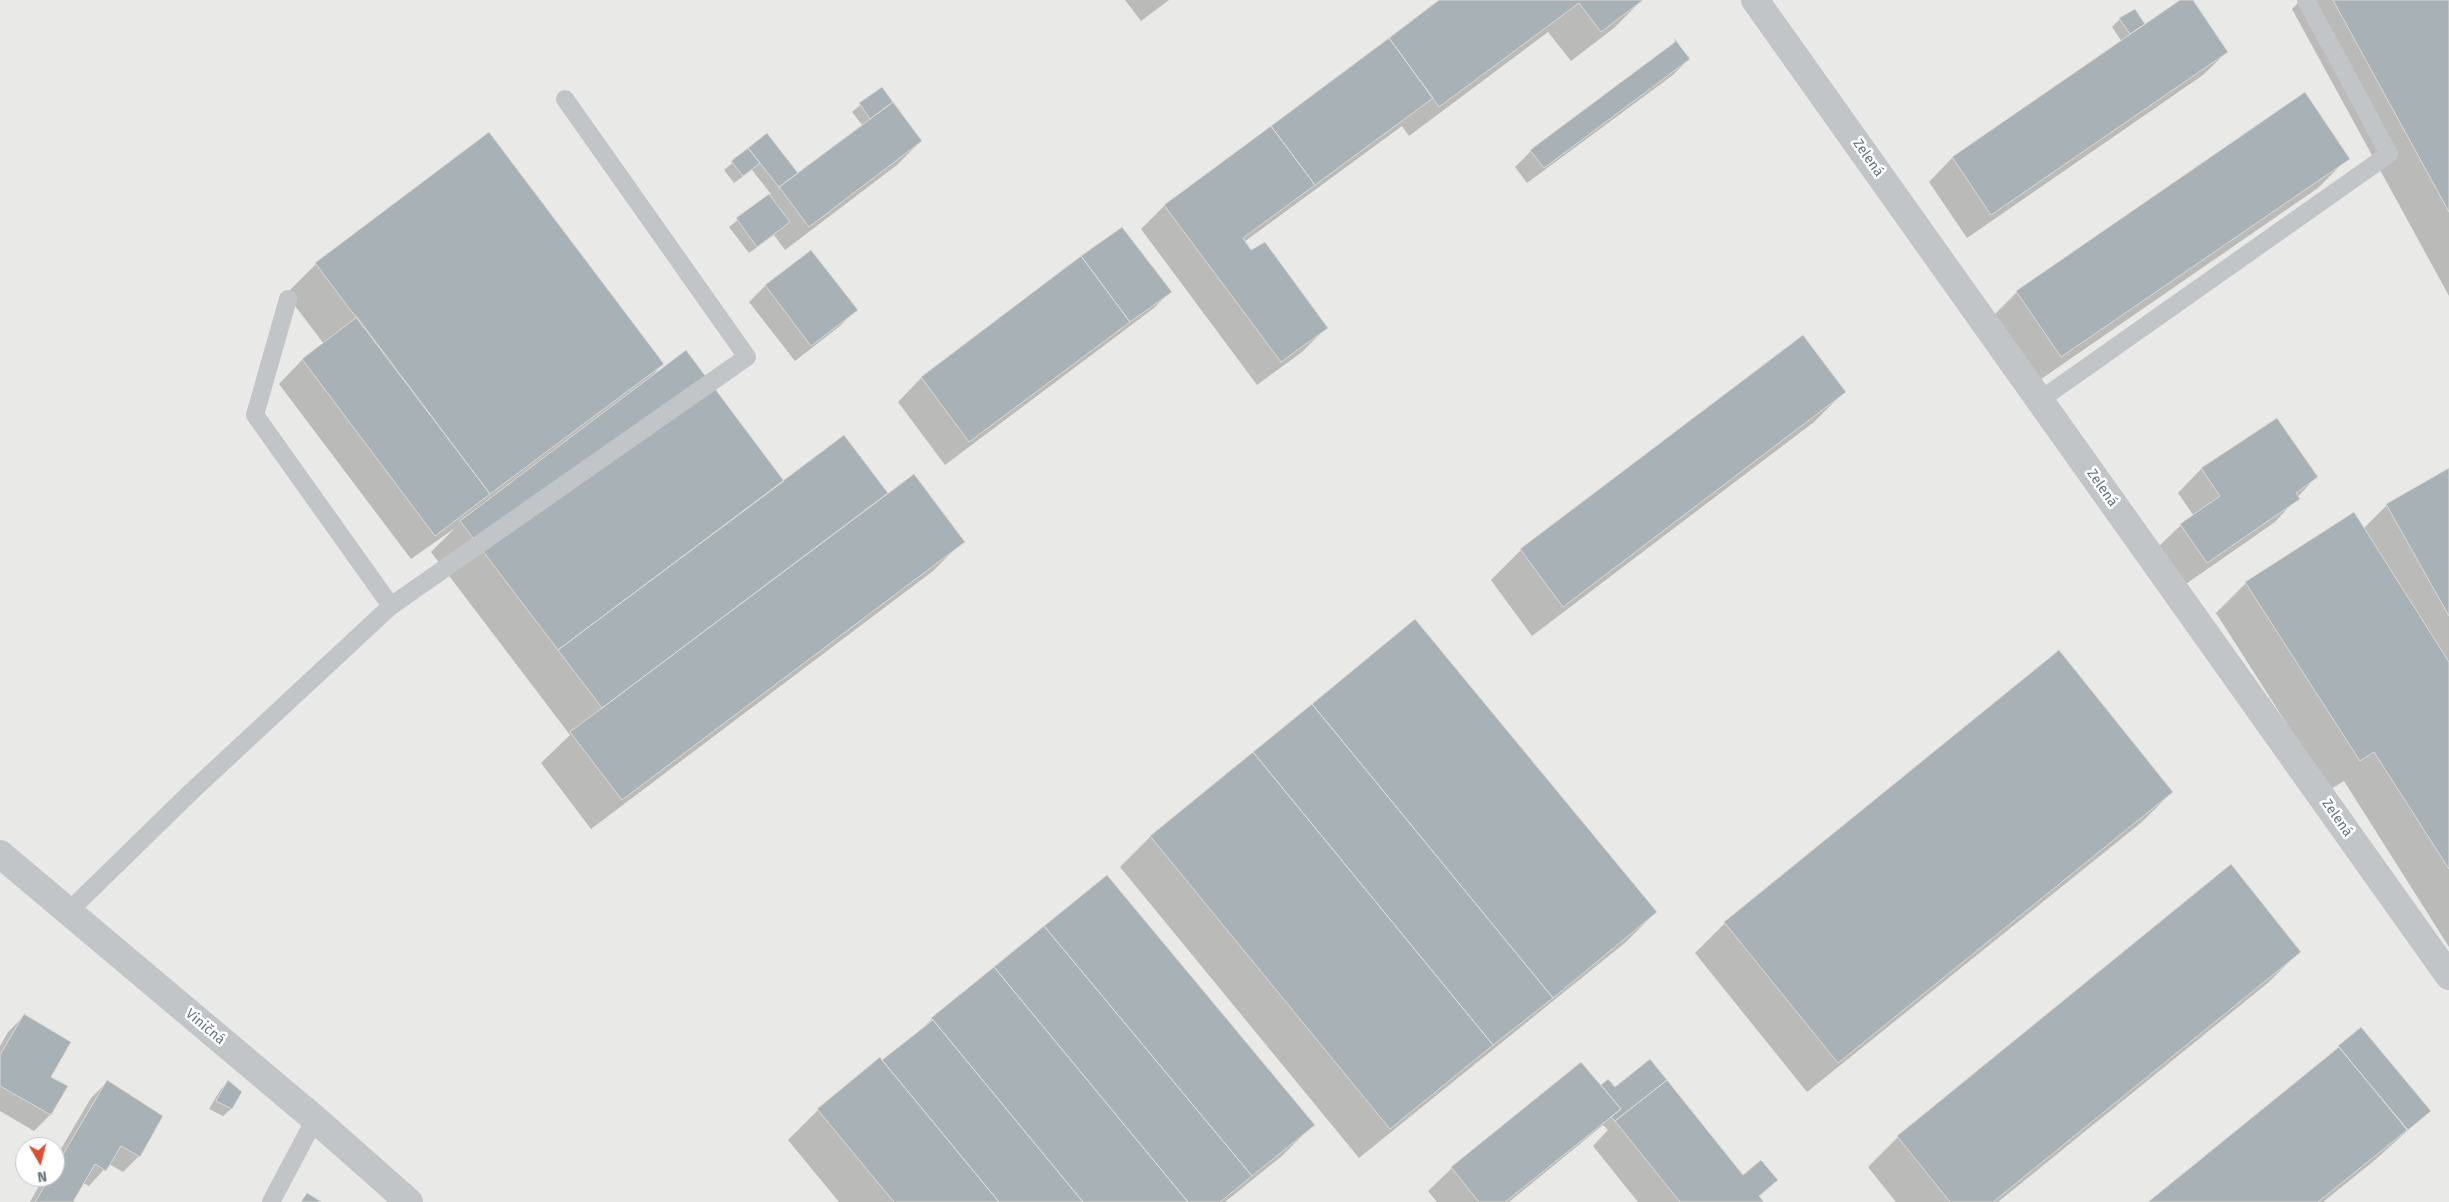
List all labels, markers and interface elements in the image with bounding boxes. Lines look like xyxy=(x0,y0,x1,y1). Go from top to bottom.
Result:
street label: Zelená xyxy=(1849,136,1887,180)
street label: Zelená xyxy=(2083,466,2121,510)
street label: Zelená xyxy=(2318,796,2356,840)
street label: Viničná xyxy=(182,1006,228,1048)
north arrow xyxy=(15,1137,65,1187)
text: N xyxy=(36,1167,48,1185)

